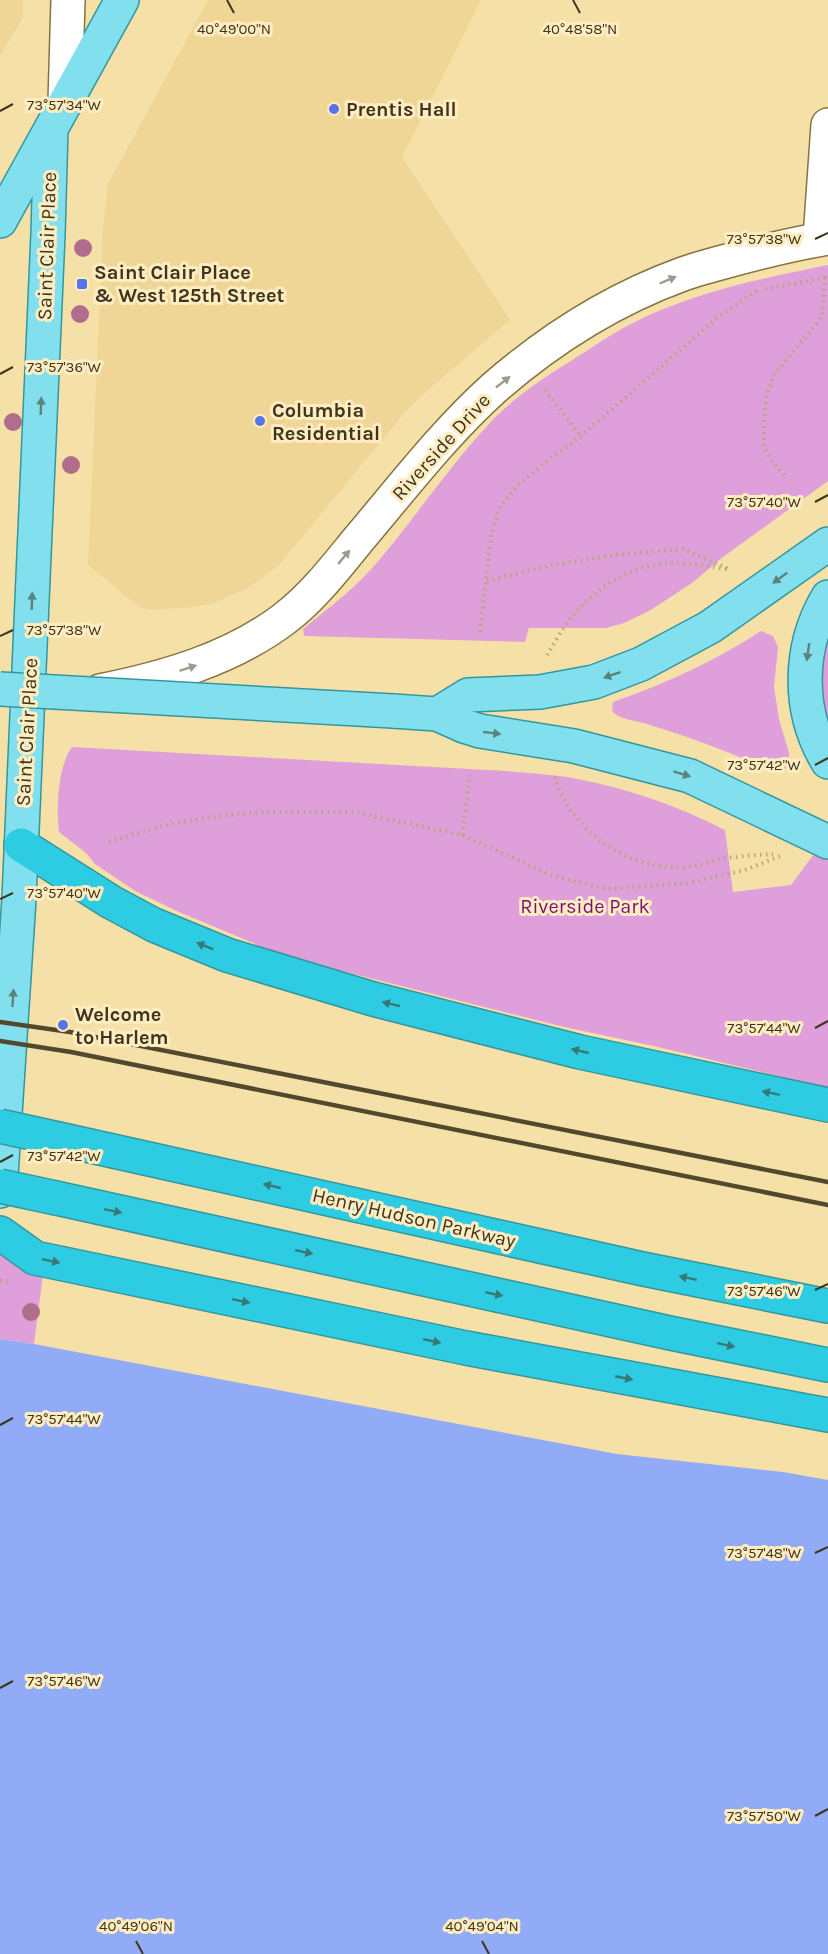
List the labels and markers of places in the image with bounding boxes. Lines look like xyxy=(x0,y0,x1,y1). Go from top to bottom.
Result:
place label: Prentis Hall xyxy=(346,98,457,121)
marker: Prentis Hall xyxy=(327,102,341,116)
place label: Saint Clair Place & West 125th Street xyxy=(94,261,285,307)
marker: Saint Clair Place & West 125th Street xyxy=(75,277,89,291)
place label: Columbia Residential xyxy=(272,399,380,445)
marker: Columbia Residential xyxy=(253,414,267,428)
place label: Welcome to Harlem xyxy=(75,1003,169,1049)
marker: Welcome to Harlem xyxy=(56,1018,70,1032)

